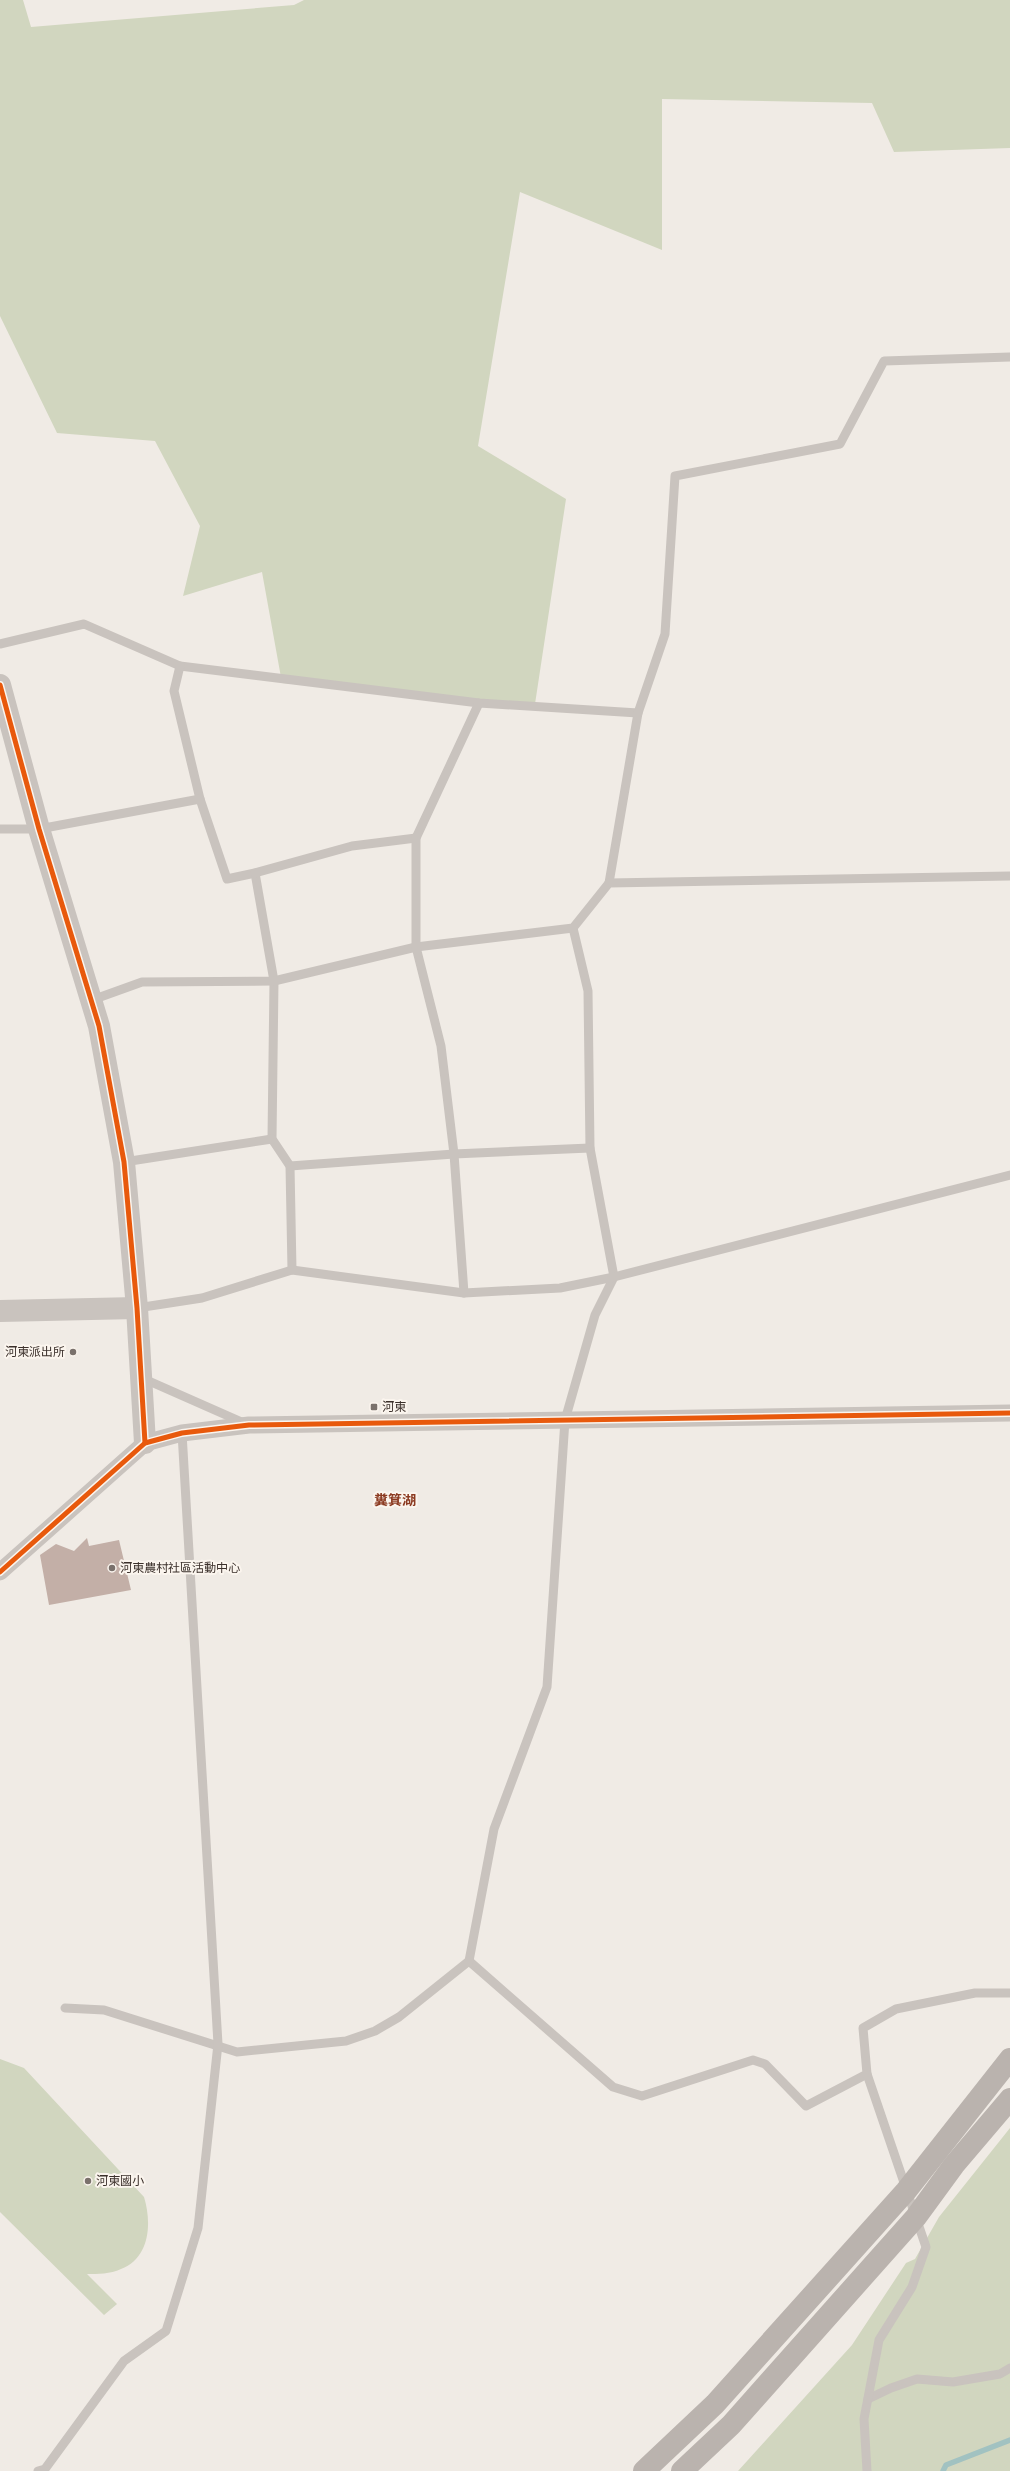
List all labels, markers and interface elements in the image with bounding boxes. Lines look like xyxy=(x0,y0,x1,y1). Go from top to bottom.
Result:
place label: 河東派出所 xyxy=(5,1345,65,1359)
marker: 河東派出所 xyxy=(68,1347,78,1357)
place label: 河東 xyxy=(382,1400,406,1414)
marker: 河東 xyxy=(369,1402,379,1412)
district label: 糞箕湖 xyxy=(374,1492,416,1509)
place label: 河東農村社區活動中心 xyxy=(120,1561,240,1575)
marker: 河東農村社區活動中心 xyxy=(107,1563,117,1573)
place label: 河東國小 xyxy=(96,2174,144,2188)
marker: 河東國小 xyxy=(83,2176,93,2186)

